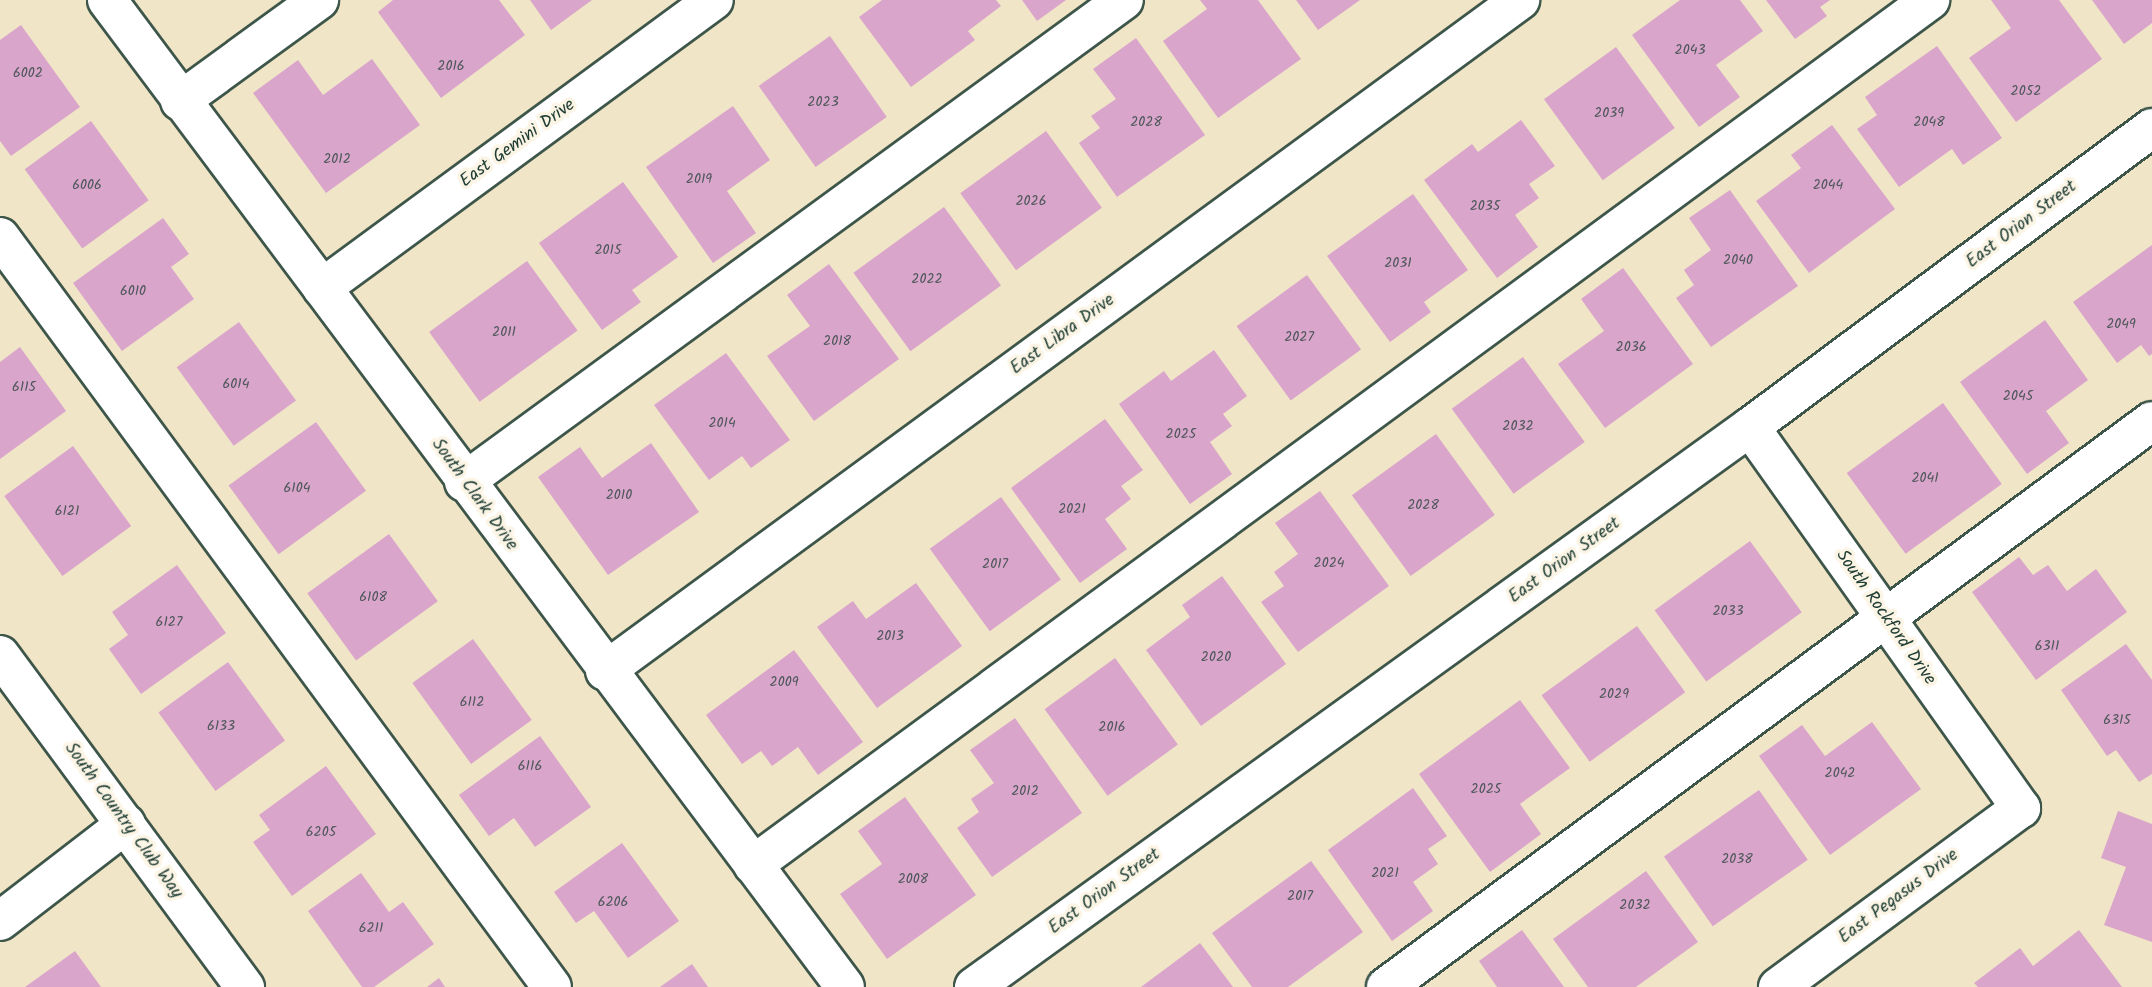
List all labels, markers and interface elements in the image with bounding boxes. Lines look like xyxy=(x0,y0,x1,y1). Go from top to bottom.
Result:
house number: 2043 xyxy=(1675,42,1705,58)
house number: 2016 xyxy=(437,58,465,74)
house number: 6002 xyxy=(13,65,43,81)
house number: 2052 xyxy=(2011,83,2041,99)
house number: 2023 xyxy=(807,94,839,110)
street label: East Gemini Drive xyxy=(456,95,580,193)
house number: 2039 xyxy=(1594,105,1624,121)
house number: 2028 xyxy=(1130,114,1162,130)
house number: 2048 xyxy=(1913,114,1945,130)
house number: 2012 xyxy=(323,151,351,167)
house number: 2019 xyxy=(686,171,712,187)
street label: East Orion Street xyxy=(1963,176,2081,274)
house number: 6006 xyxy=(72,177,102,193)
house number: 2044 xyxy=(1813,177,1843,193)
house number: 2026 xyxy=(1015,193,1047,209)
house number: 2035 xyxy=(1470,198,1500,214)
house number: 2015 xyxy=(594,242,622,258)
house number: 2040 xyxy=(1723,252,1753,268)
house number: 2031 xyxy=(1384,255,1412,271)
house number: 2022 xyxy=(911,271,943,287)
house number: 6010 xyxy=(120,283,146,299)
street label: East Libra Drive xyxy=(1007,290,1119,380)
house number: 2049 xyxy=(2106,316,2136,332)
house number: 2011 xyxy=(492,324,516,340)
house number: 2027 xyxy=(1284,329,1314,345)
house number: 2018 xyxy=(823,333,851,349)
house number: 2036 xyxy=(1616,339,1646,355)
house number: 6014 xyxy=(223,376,249,392)
house number: 6115 xyxy=(12,379,36,395)
house number: 2045 xyxy=(2003,388,2033,404)
house number: 2014 xyxy=(708,415,736,431)
house number: 2032 xyxy=(1502,418,1534,434)
house number: 2025 xyxy=(1166,426,1196,442)
street label: South Clark Drive xyxy=(426,435,522,555)
house number: 2041 xyxy=(1911,470,1939,486)
house number: 6104 xyxy=(284,480,310,496)
house number: 2010 xyxy=(606,487,632,503)
house number: 2028 xyxy=(1407,497,1439,513)
house number: 2021 xyxy=(1058,501,1086,517)
house number: 6121 xyxy=(55,503,79,519)
street label: East Orion Street xyxy=(1505,513,1625,609)
street label: South Rockford Drive xyxy=(1830,546,1940,690)
house number: 2024 xyxy=(1314,555,1344,571)
house number: 2017 xyxy=(982,556,1008,572)
house number: 6108 xyxy=(359,589,387,605)
house number: 2033 xyxy=(1712,603,1744,619)
house number: 6127 xyxy=(156,614,182,630)
house number: 2013 xyxy=(876,628,904,644)
house number: 6311 xyxy=(2035,638,2059,654)
house number: 2020 xyxy=(1201,649,1231,665)
house number: 2009 xyxy=(770,674,798,690)
house number: 2029 xyxy=(1599,686,1629,702)
house number: 6112 xyxy=(460,694,484,710)
house number: 6315 xyxy=(2103,712,2131,728)
house number: 6133 xyxy=(207,718,235,734)
house number: 2016 xyxy=(1098,719,1126,735)
street label: South Country Club Way xyxy=(59,739,187,903)
house number: 6116 xyxy=(518,758,542,774)
house number: 2042 xyxy=(1825,765,1855,781)
house number: 2025 xyxy=(1471,781,1501,797)
house number: 2012 xyxy=(1011,783,1039,799)
house number: 6205 xyxy=(306,824,336,840)
street label: East Orion Street xyxy=(1045,844,1165,940)
street label: East Pegasus Drive xyxy=(1835,845,1963,949)
house number: 2038 xyxy=(1721,851,1753,867)
house number: 2021 xyxy=(1371,865,1399,881)
house number: 2008 xyxy=(898,871,928,887)
house number: 2017 xyxy=(1287,888,1313,904)
house number: 6206 xyxy=(598,894,628,910)
house number: 2032 xyxy=(1619,897,1651,913)
house number: 6211 xyxy=(359,920,383,936)

